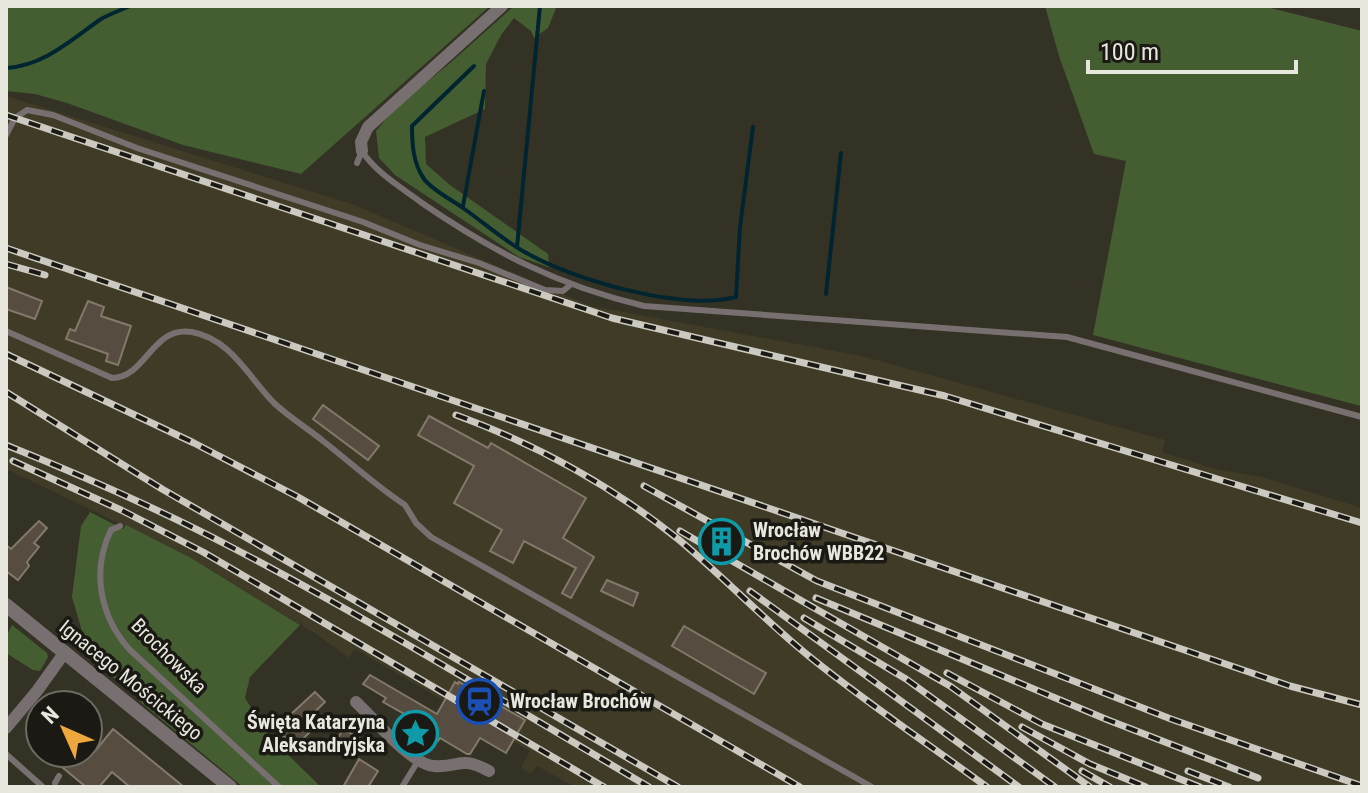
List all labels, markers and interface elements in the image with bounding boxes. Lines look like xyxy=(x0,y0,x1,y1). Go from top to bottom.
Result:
scale bar xyxy=(1088,24,1296,74)
text: 100 m xyxy=(1100,38,1159,66)
building icon: Wrocław Brochów WBB22 xyxy=(698,518,746,566)
place label: Wrocław Brochów WBB22 xyxy=(753,518,884,565)
street label: Brochowska xyxy=(126,613,212,699)
street label: Ignacego Mościckiego xyxy=(54,615,208,745)
station icon: Wrocław Brochów xyxy=(455,677,503,725)
north arrow xyxy=(24,689,104,769)
place label: Wrocław Brochów xyxy=(510,689,652,713)
text: N xyxy=(37,702,64,729)
place label: Święta Katarzyna Aleksandryjska xyxy=(247,710,385,757)
place icon: Święta Katarzyna Aleksandryjska xyxy=(392,710,440,758)

